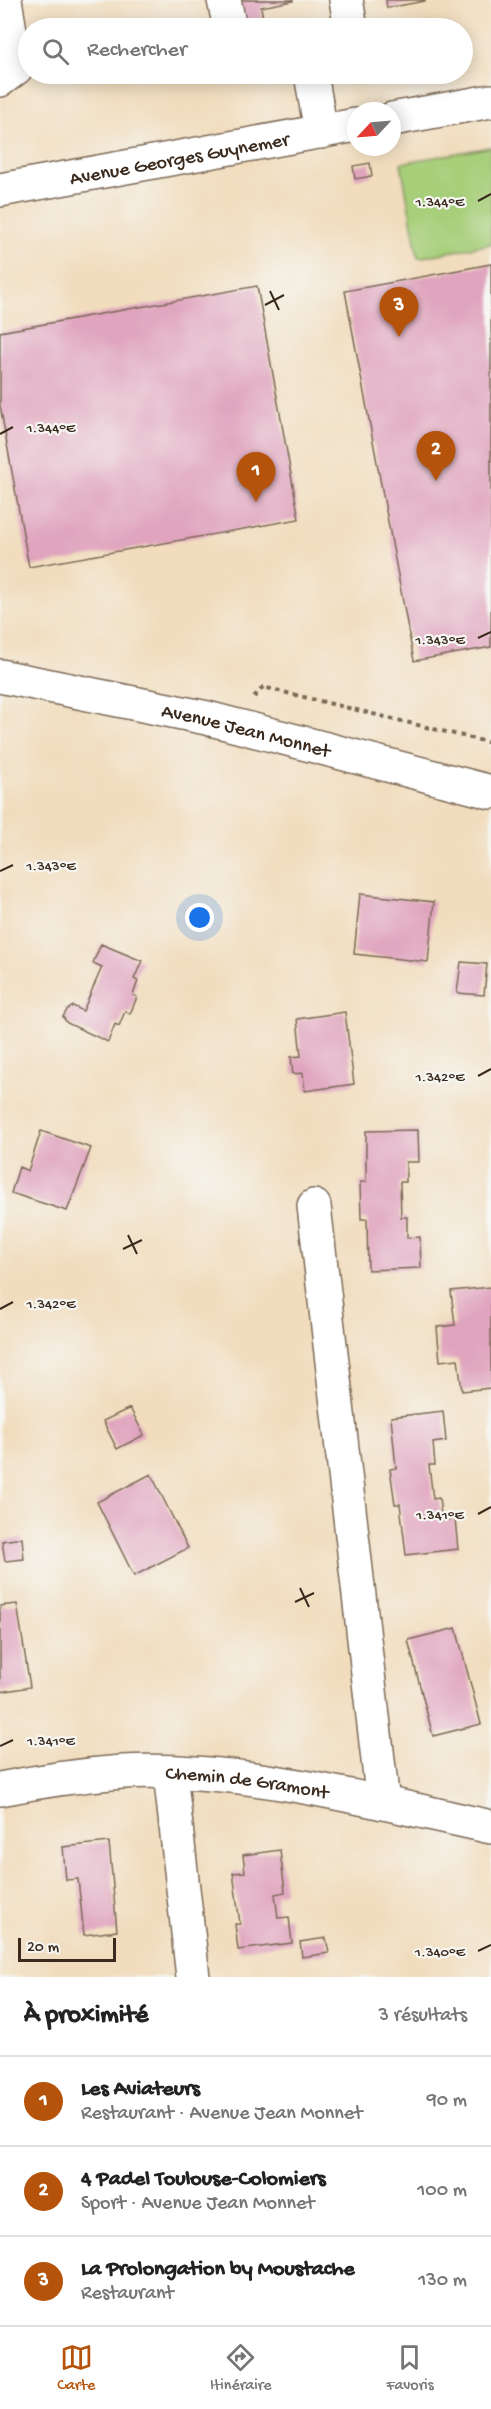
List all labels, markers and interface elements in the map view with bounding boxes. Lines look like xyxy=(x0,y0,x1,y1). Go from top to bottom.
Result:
search box xyxy=(18,18,473,84)
icon: search xyxy=(39,35,72,68)
text: Rechercher xyxy=(87,38,187,64)
north arrow xyxy=(347,102,401,156)
street label: Avenue Georges Guynemer xyxy=(68,129,293,192)
text: 1.344°E xyxy=(415,194,465,212)
pin: 3 xyxy=(380,288,418,337)
text: 1.344°E xyxy=(26,420,76,438)
pin: 2 xyxy=(416,432,456,481)
pin: 1 xyxy=(236,452,276,502)
text: 1.343°E xyxy=(414,632,465,650)
street label: Avenue Jean Monnet xyxy=(159,701,334,765)
text: 1.343°E xyxy=(25,858,76,876)
your location xyxy=(185,903,214,932)
text: 1.342°E xyxy=(414,1069,465,1087)
text: 1.342°E xyxy=(25,1296,76,1314)
text: 1.341°E xyxy=(415,1507,465,1525)
text: 1.341°E xyxy=(26,1733,76,1751)
street label: Chemin de Gramont xyxy=(165,1764,332,1806)
scale bar xyxy=(18,1935,116,1962)
text: 20 m xyxy=(27,1939,59,1958)
text: 1.340°E xyxy=(414,1944,466,1962)
text: À proximité xyxy=(24,2001,148,2032)
text: 3 résultats xyxy=(379,2005,467,2028)
text: Les Aviateurs xyxy=(81,2077,200,2103)
text: 1 xyxy=(39,2090,48,2113)
text: 90 m xyxy=(427,2090,467,2113)
text: Restaurant · Avenue Jean Monnet xyxy=(81,2103,362,2126)
text: 4 Padel Toulouse-Colomiers xyxy=(81,2167,326,2193)
text: 2 xyxy=(39,2180,48,2203)
text: 100 m xyxy=(417,2180,467,2203)
text: Sport · Avenue Jean Monnet xyxy=(81,2193,314,2216)
text: La Prolongation by Moustache xyxy=(81,2257,355,2283)
text: 3 xyxy=(38,2270,49,2293)
text: 130 m xyxy=(418,2270,467,2293)
text: Restaurant xyxy=(81,2283,174,2306)
tab: Carte xyxy=(57,2341,95,2396)
tab: Itinéraire xyxy=(210,2341,272,2396)
tab: Favoris xyxy=(386,2341,434,2396)

